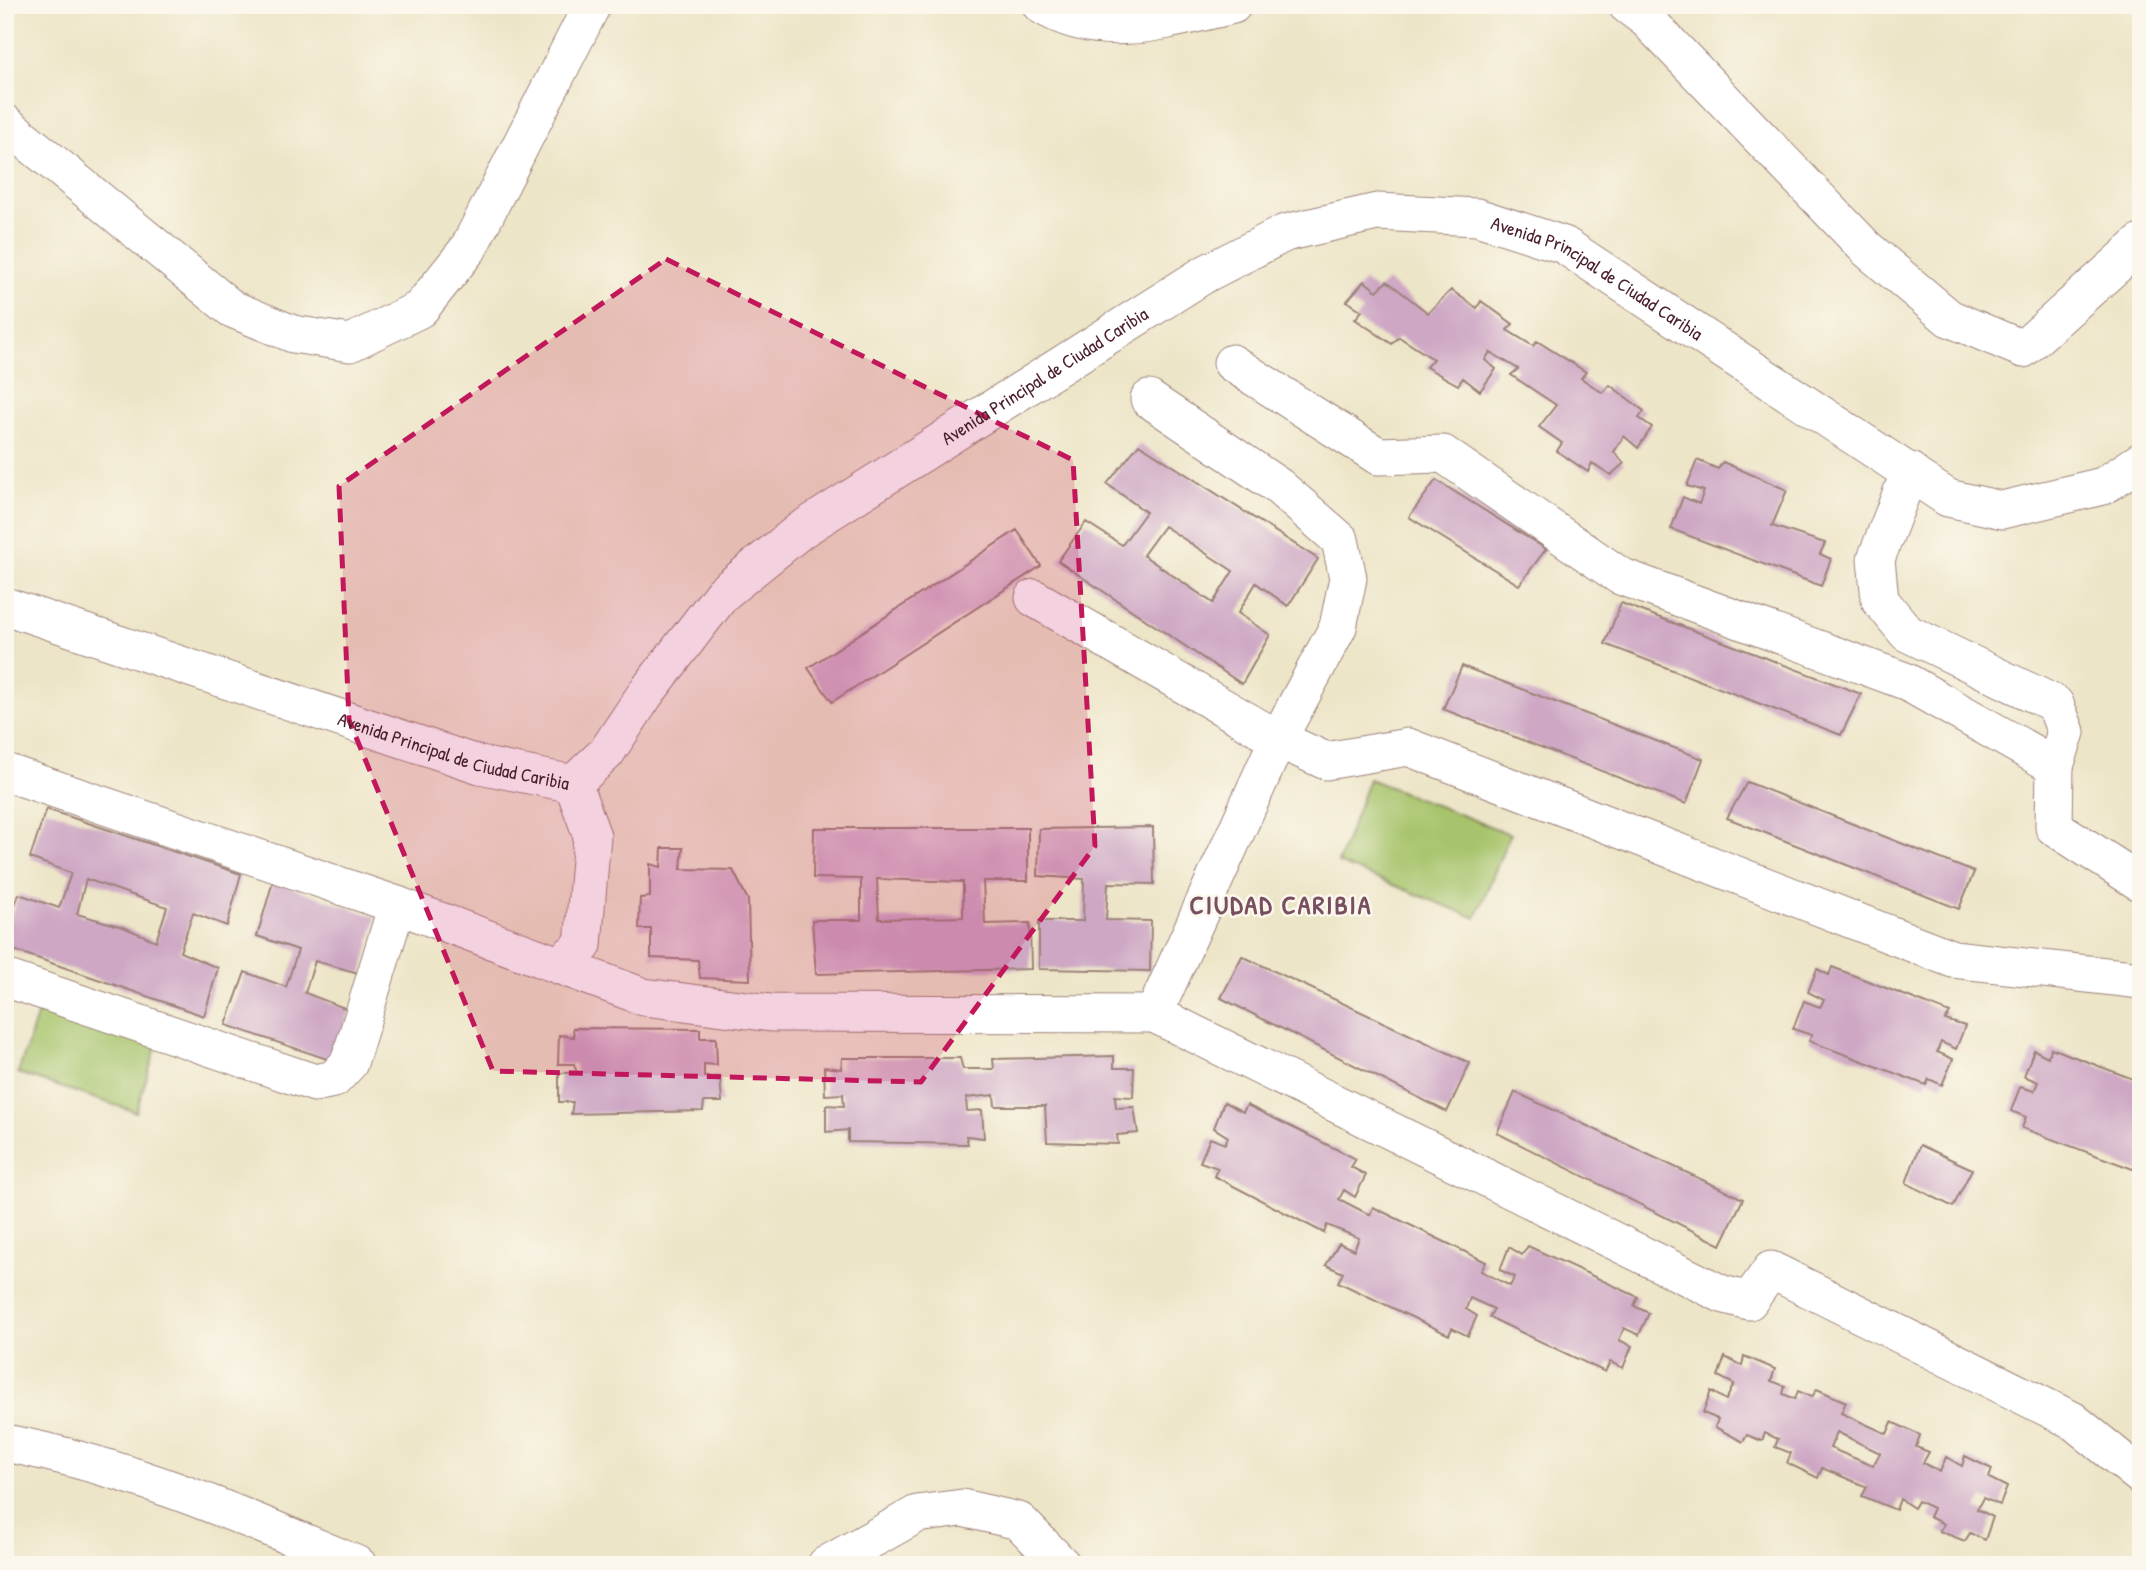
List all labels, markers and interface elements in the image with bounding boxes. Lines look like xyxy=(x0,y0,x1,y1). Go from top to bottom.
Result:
street label: Avenida Principal de Ciudad Caribia xyxy=(1488,209,1709,346)
street label: Avenida Principal de Ciudad Caribia xyxy=(936,300,1153,451)
street label: Avenida Principal de Ciudad Caribia xyxy=(335,705,572,796)
district label: CIUDAD CARIBIA xyxy=(1190,887,1372,922)

